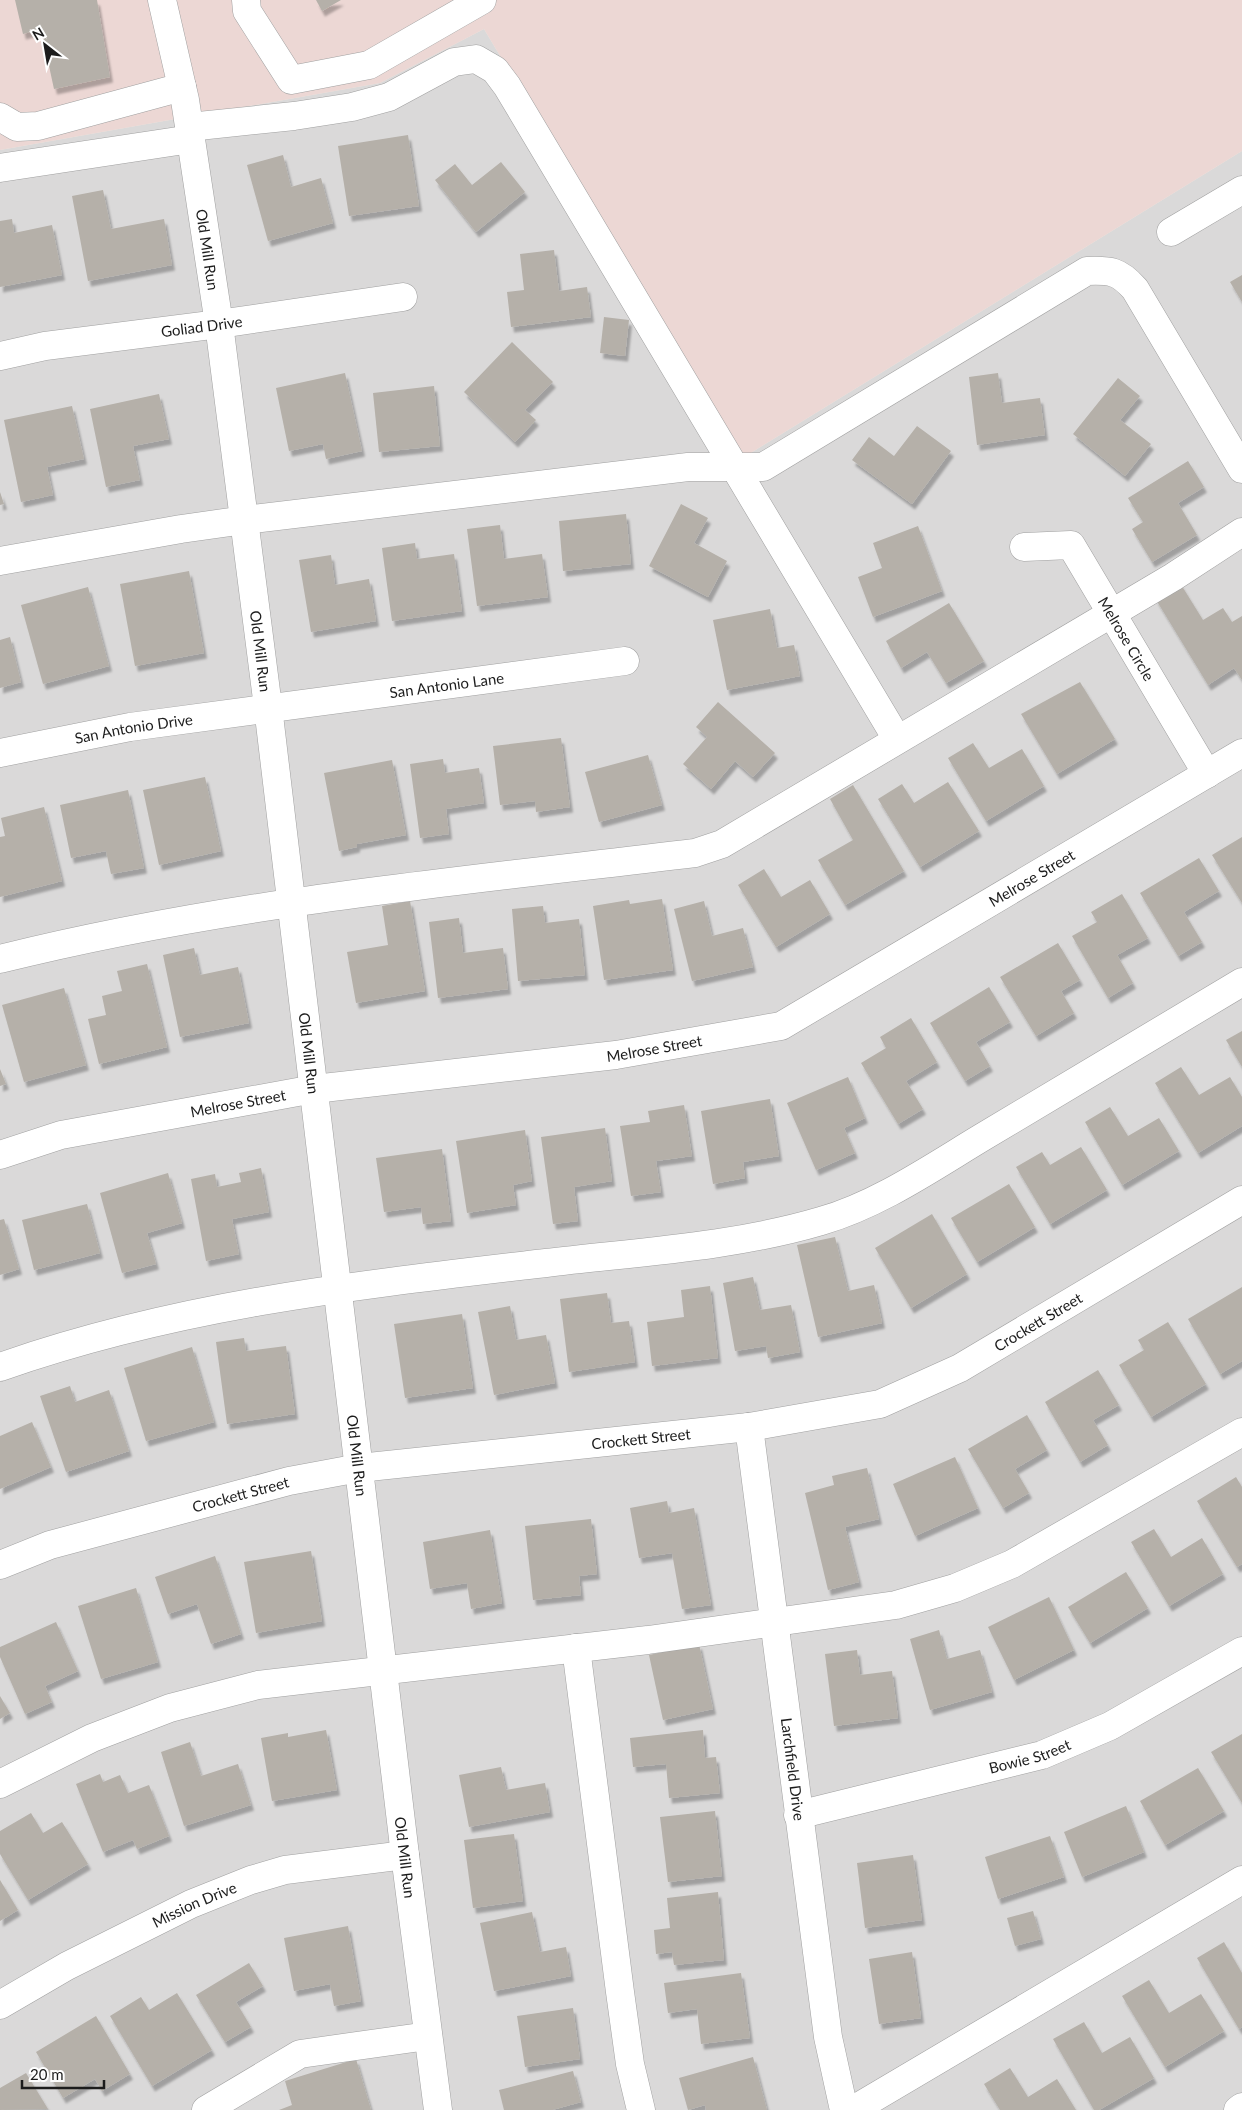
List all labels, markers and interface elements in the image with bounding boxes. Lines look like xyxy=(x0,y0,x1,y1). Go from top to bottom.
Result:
north arrow xyxy=(20,20,70,70)
text: N xyxy=(29,23,47,43)
street label: Old Mill Run xyxy=(193,208,223,292)
street label: Goliad Drive xyxy=(160,312,244,340)
street label: Melrose Circle xyxy=(1095,593,1159,684)
street label: Old Mill Run xyxy=(247,609,275,693)
street label: San Antonio Lane xyxy=(388,668,505,701)
street label: San Antonio Drive xyxy=(73,710,194,747)
street label: Melrose Street xyxy=(985,845,1078,910)
street label: Old Mill Run xyxy=(296,1012,323,1095)
street label: Melrose Street xyxy=(605,1031,704,1065)
street label: Melrose Street xyxy=(189,1085,288,1120)
street label: Crockett Street xyxy=(991,1288,1086,1355)
street label: Old Mill Run xyxy=(344,1414,371,1497)
street label: Crockett Street xyxy=(591,1424,692,1453)
street label: Crockett Street xyxy=(190,1472,291,1516)
street label: Larchfield Drive xyxy=(778,1716,809,1822)
street label: Bowie Street xyxy=(987,1735,1074,1777)
street label: Old Mill Run xyxy=(392,1816,420,1899)
street label: Mission Drive xyxy=(149,1878,239,1931)
scale bar xyxy=(22,2058,105,2090)
text: 20 m xyxy=(30,2065,64,2083)

